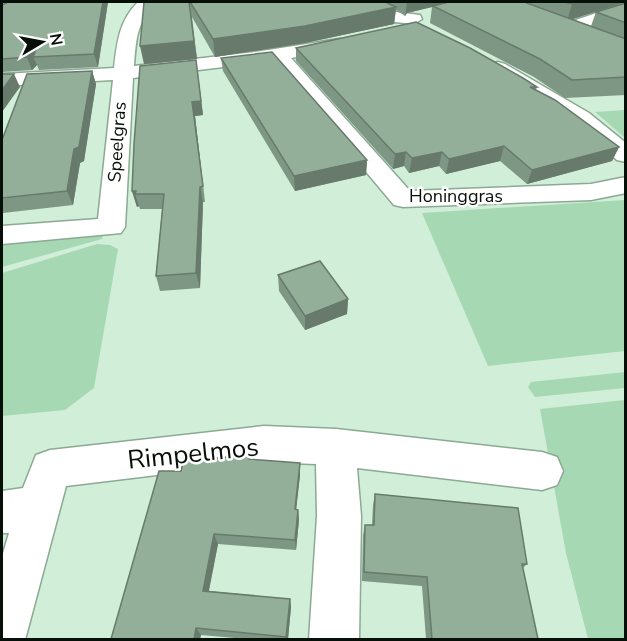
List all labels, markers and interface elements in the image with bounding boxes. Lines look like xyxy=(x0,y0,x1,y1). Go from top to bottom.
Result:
north arrow xyxy=(12,12,72,72)
text: N xyxy=(44,32,68,47)
street label: Speelgras xyxy=(102,101,132,183)
street label: Honinggras xyxy=(409,184,503,208)
street label: Rimpelmos xyxy=(126,429,260,478)

